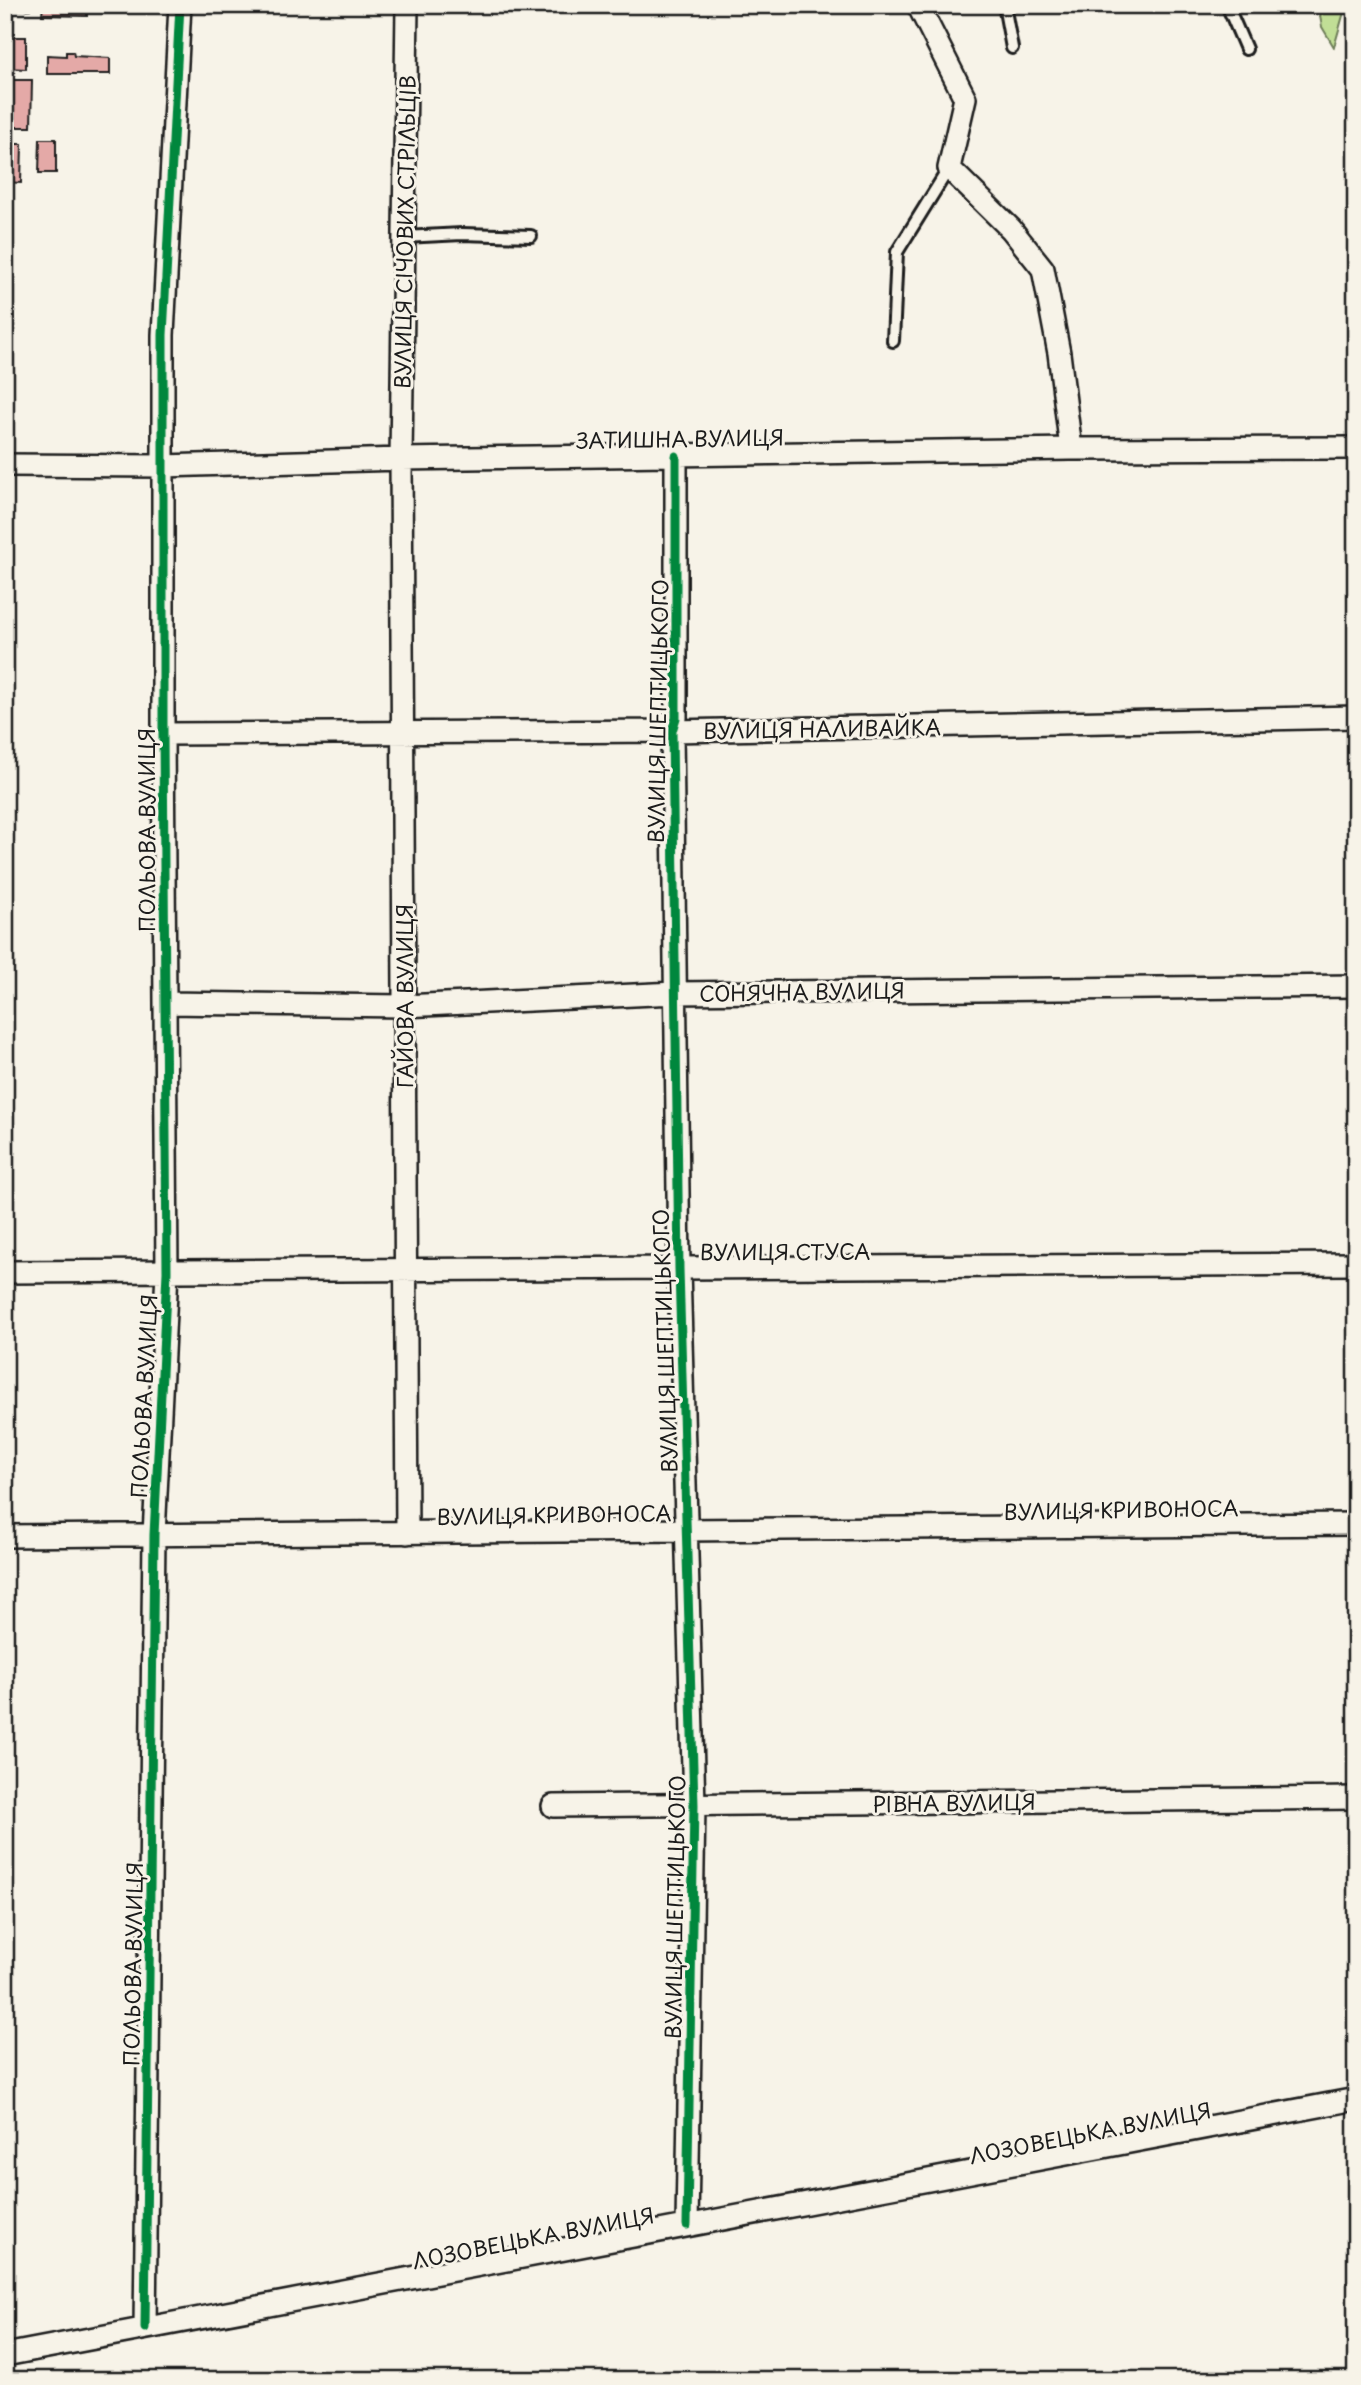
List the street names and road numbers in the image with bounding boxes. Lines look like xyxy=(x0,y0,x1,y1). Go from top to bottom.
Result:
street label: ВУЛИЦЯ СІЧОВИХ СТРІЛЬЦІВ xyxy=(385,75,423,389)
street label: ЗАТИШНА ВУЛИЦЯ xyxy=(576,420,784,456)
street label: ВУЛИЦЯ ШЕПТИЦЬКОГО xyxy=(639,579,675,843)
street label: ВУЛИЦЯ НАЛИВАЙКА xyxy=(703,710,941,746)
street label: ПОЛЬОВА ВУЛИЦЯ xyxy=(130,728,162,932)
street label: ГАЙОВА ВУЛИЦЯ xyxy=(388,904,420,1088)
street label: СОНЯЧНА ВУЛИЦЯ xyxy=(699,973,905,1009)
street label: ВУЛИЦЯ ШЕПТИЦЬКОГО xyxy=(643,1208,685,1474)
street label: ВУЛИЦЯ СТУСА xyxy=(700,1235,870,1267)
street label: ПОЛЬОВА ВУЛИЦЯ xyxy=(122,1293,164,1499)
street label: ВУЛИЦЯ КРИВОНОСА xyxy=(1003,1491,1239,1527)
street label: ВУЛИЦЯ КРИВОНОСА xyxy=(436,1496,672,1532)
street label: ВУЛИЦЯ ШЕПТИЦЬКОГО xyxy=(656,1775,692,2039)
street label: РІВНА ВУЛИЦЯ xyxy=(872,1785,1036,1819)
street label: ПОЛЬОВА ВУЛИЦЯ xyxy=(114,1862,150,2066)
street label: ЛОЗОВЕЦЬКА ВУЛИЦЯ xyxy=(966,2093,1214,2171)
street label: ЛОЗОВЕЦЬКА ВУЛИЦЯ xyxy=(409,2198,657,2276)

